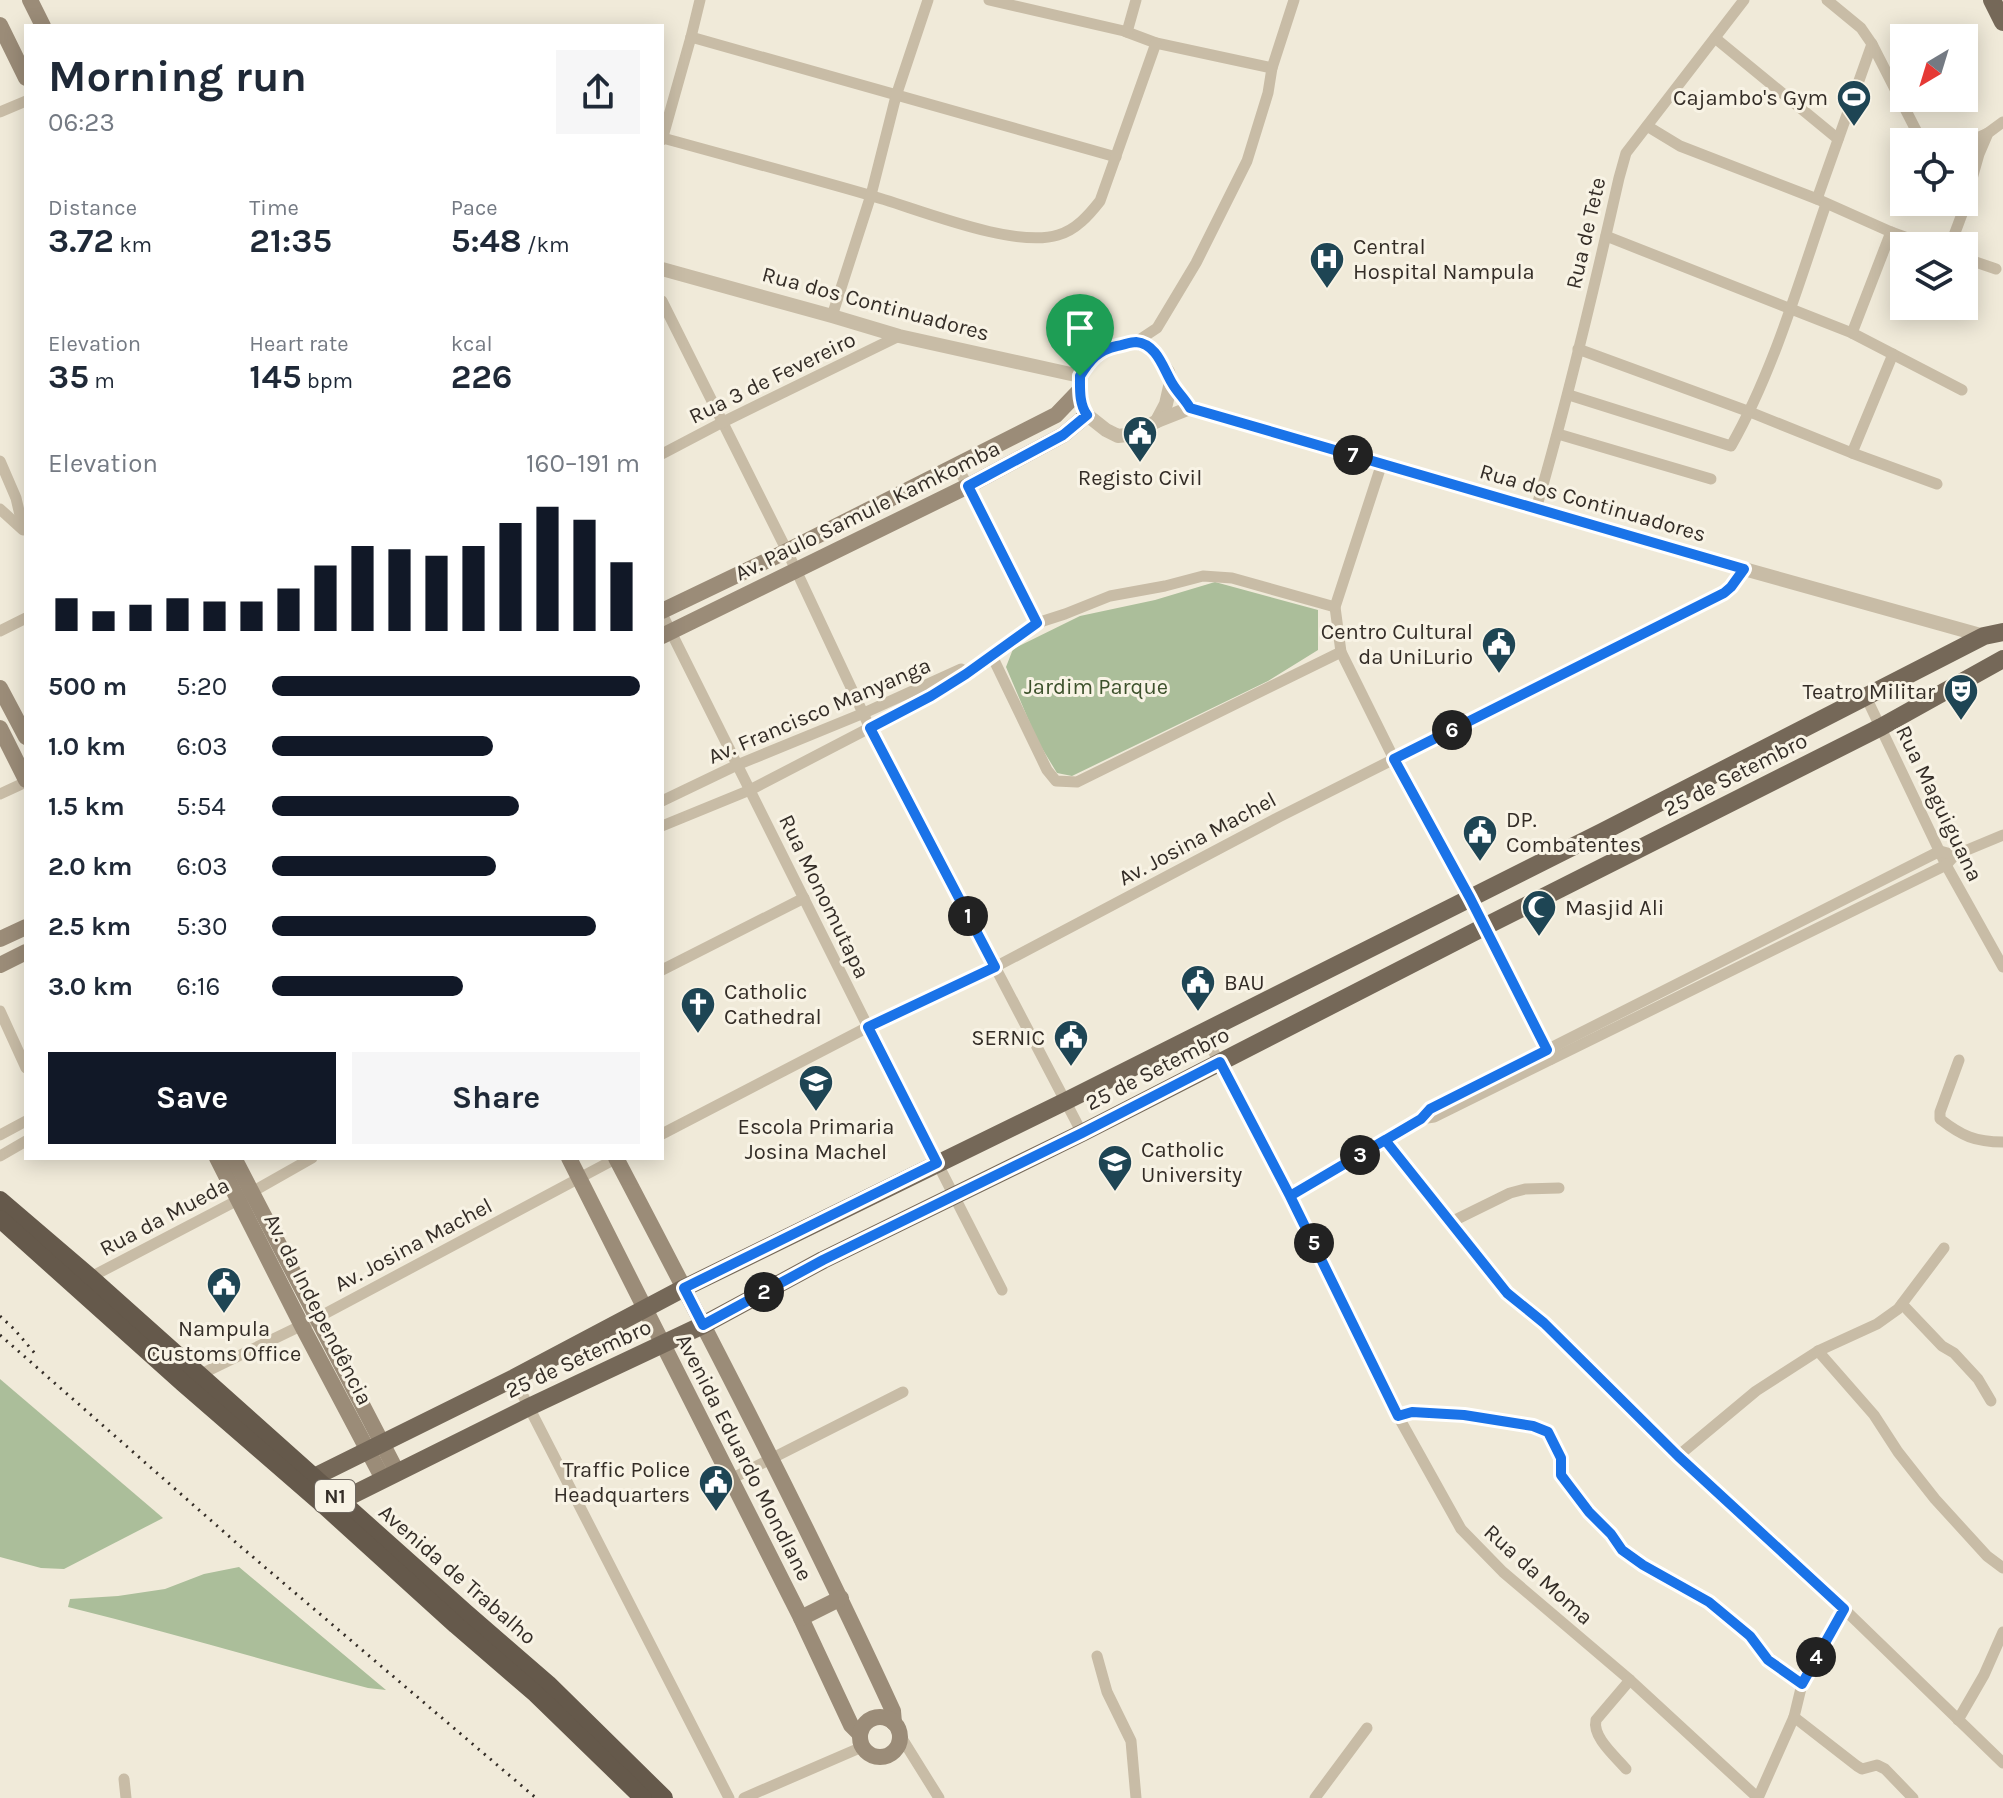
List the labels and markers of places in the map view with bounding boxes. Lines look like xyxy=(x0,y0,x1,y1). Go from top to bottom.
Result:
sports icon: Cajambo's Gym xyxy=(1835,78,1873,128)
place label: Cajambo's Gym xyxy=(1673,85,1828,111)
place label: Central Hospital Nampula xyxy=(1353,234,1535,285)
hospital icon: Central Hospital Nampula xyxy=(1308,240,1346,290)
pin xyxy=(1046,294,1114,376)
public building icon: Registo Civil xyxy=(1121,414,1159,464)
pin: 7 xyxy=(1333,435,1373,475)
place label: Registo Civil xyxy=(1078,465,1202,491)
place label: Centro Cultural da UniLurio xyxy=(1321,619,1473,670)
public building icon: Centro Cultural da UniLurio xyxy=(1480,625,1518,675)
theatre icon: Teatro Militar xyxy=(1942,672,1980,722)
place label: Teatro Militar xyxy=(1803,679,1935,705)
pin: 6 xyxy=(1432,710,1472,750)
place label: DP. Combatentes xyxy=(1506,807,1641,858)
public building icon: DP. Combatentes xyxy=(1461,813,1499,863)
mosque icon: Masjid Ali xyxy=(1520,888,1558,938)
place label: Masjid Ali xyxy=(1565,895,1664,921)
pin: 1 xyxy=(948,896,988,936)
public building icon: BAU xyxy=(1179,963,1217,1013)
place label: BAU xyxy=(1224,970,1265,996)
place label: Catholic Cathedral xyxy=(724,979,822,1030)
church icon: Catholic Cathedral xyxy=(679,985,717,1035)
public building icon: SERNIC xyxy=(1052,1018,1090,1068)
place label: SERNIC xyxy=(971,1025,1045,1051)
school or university icon: Escola Primaria Josina Machel xyxy=(797,1063,835,1113)
place label: Escola Primaria Josina Machel xyxy=(738,1114,894,1165)
pin: 3 xyxy=(1340,1135,1380,1175)
place label: Catholic University xyxy=(1141,1137,1242,1188)
school or university icon: Catholic University xyxy=(1096,1143,1134,1193)
pin: 5 xyxy=(1294,1223,1334,1263)
public building icon: Nampula Customs Office xyxy=(205,1265,243,1315)
pin: 2 xyxy=(744,1272,784,1312)
place label: Nampula Customs Office xyxy=(147,1316,301,1367)
place label: Traffic Police Headquarters xyxy=(554,1457,690,1508)
public building icon: Traffic Police Headquarters xyxy=(697,1463,735,1513)
pin: 4 xyxy=(1796,1637,1836,1677)

